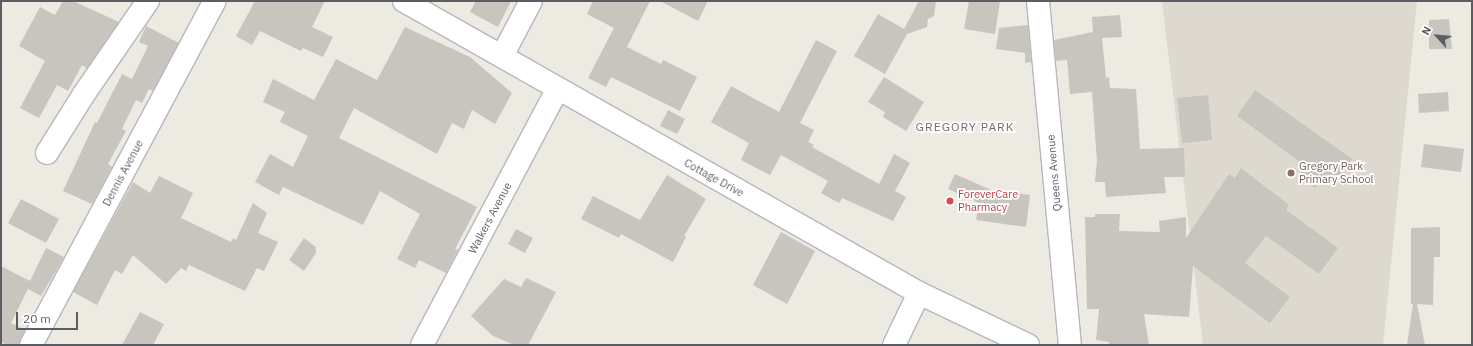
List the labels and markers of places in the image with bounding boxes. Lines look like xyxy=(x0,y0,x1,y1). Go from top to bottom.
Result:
place label: Gregory Park Primary School xyxy=(1299,160,1374,186)
marker: Gregory Park Primary School xyxy=(1286,168,1296,178)
place label: ForeverCare Pharmacy xyxy=(958,188,1018,214)
marker: ForeverCare Pharmacy xyxy=(945,196,955,206)

